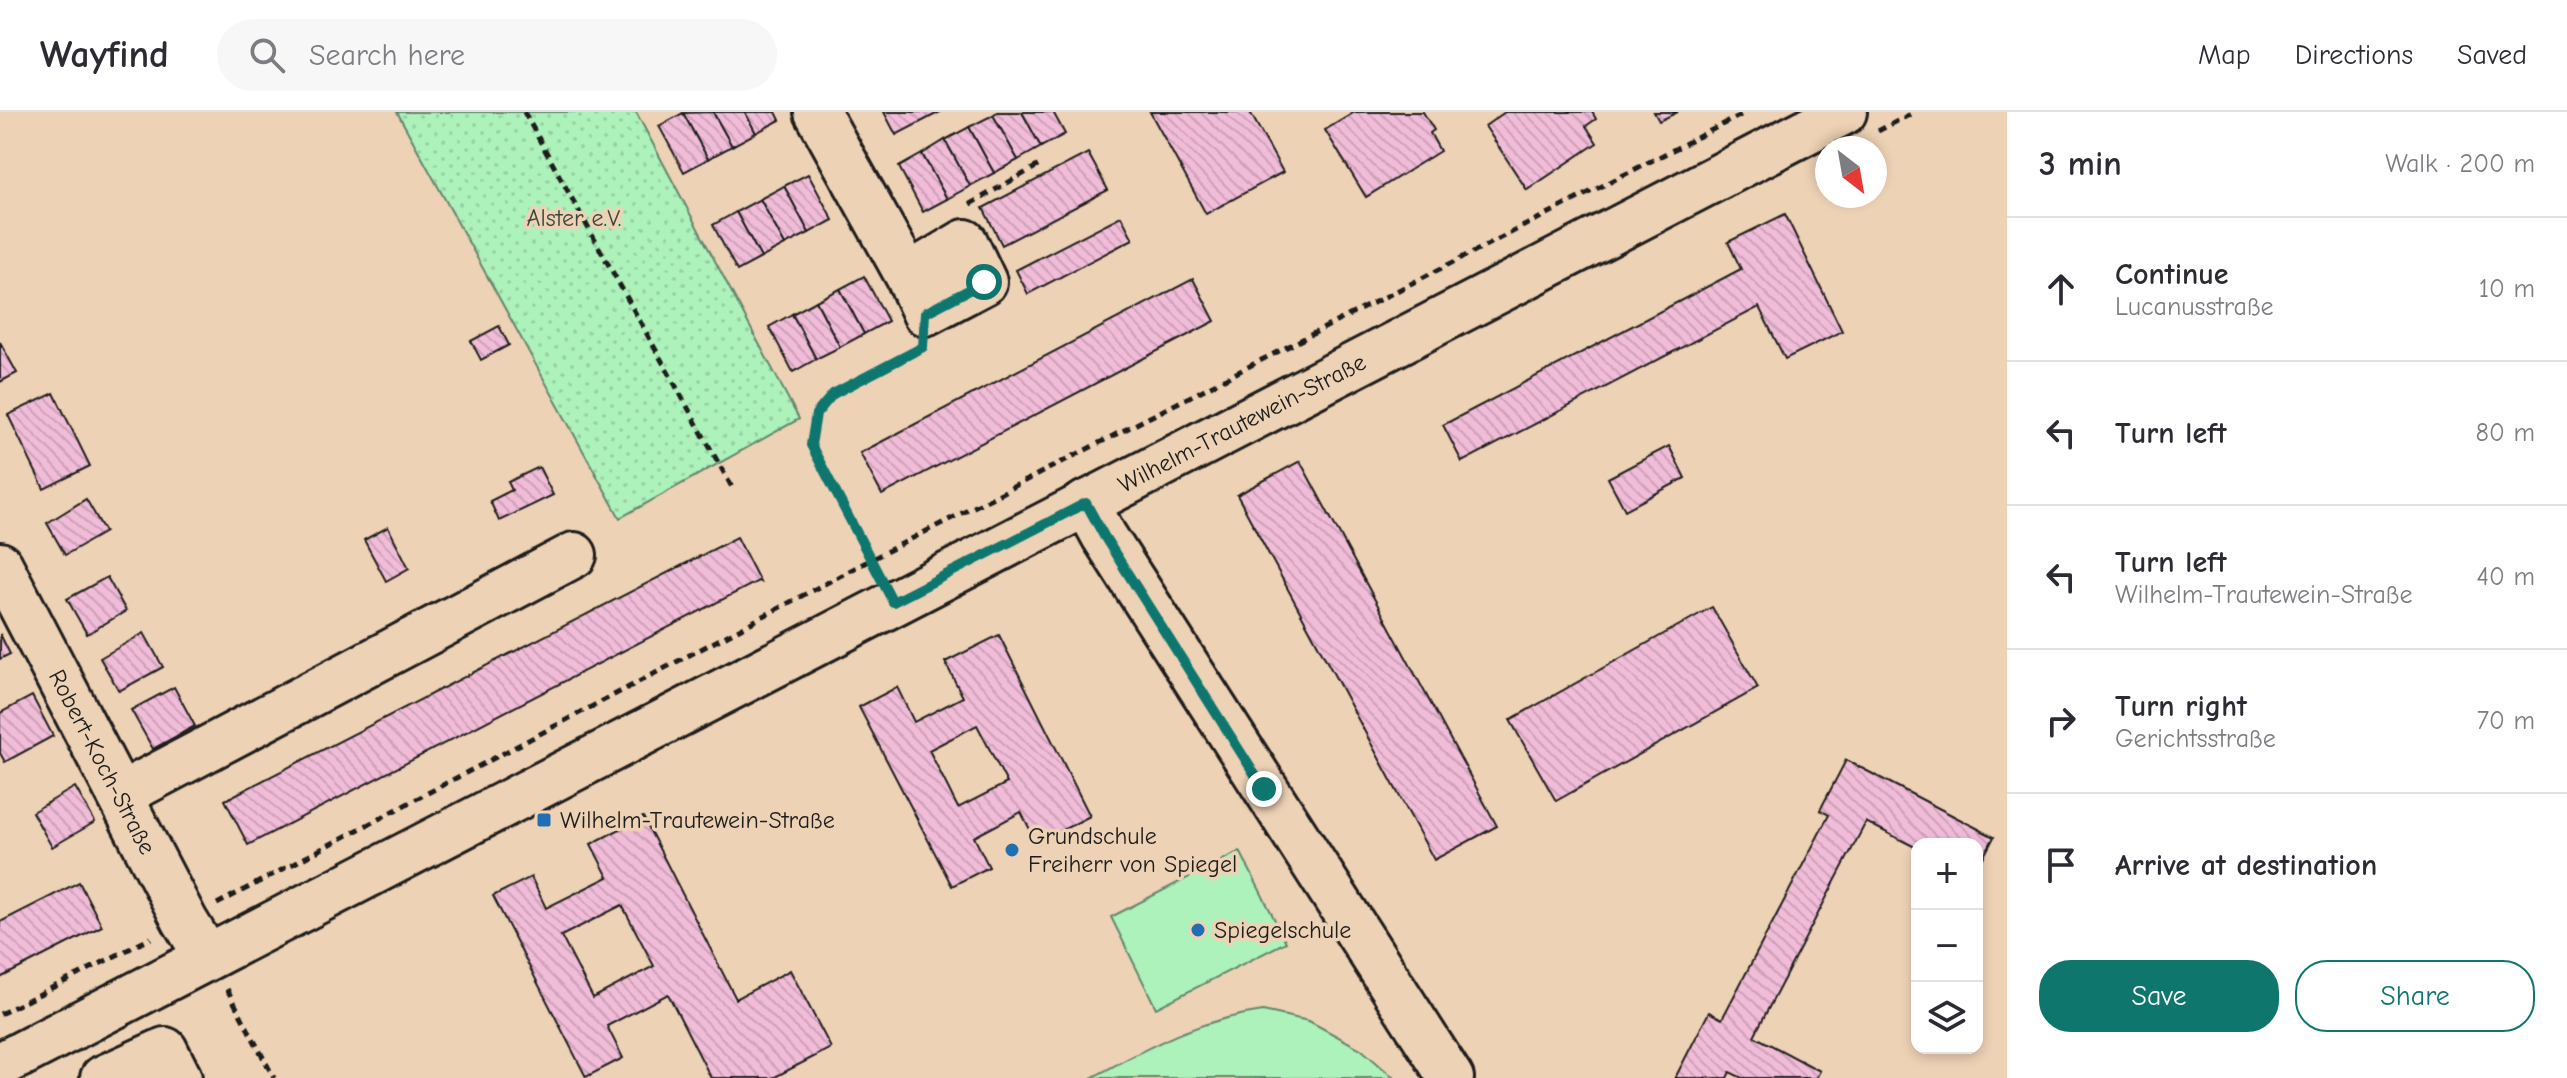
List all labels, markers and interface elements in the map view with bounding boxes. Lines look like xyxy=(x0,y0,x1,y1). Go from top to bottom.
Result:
search box xyxy=(217,19,777,91)
text: Wayfind xyxy=(40,33,169,77)
icon: search xyxy=(245,33,289,77)
text: Search here xyxy=(309,38,465,73)
text: Map xyxy=(2198,39,2251,71)
text: Directions xyxy=(2295,39,2413,71)
text: Saved xyxy=(2457,39,2527,71)
north arrow xyxy=(1815,136,1887,208)
text: 3 min xyxy=(2039,144,2122,184)
text: Walk · 200 m xyxy=(2385,149,2535,179)
park label: Alster e.V. xyxy=(527,204,621,232)
text: Continue xyxy=(2115,257,2229,292)
route start xyxy=(966,264,1002,300)
icon: ahead xyxy=(2039,267,2083,311)
text: 10 m xyxy=(2479,274,2535,304)
text: Lucanusstraße xyxy=(2115,292,2274,322)
street label: Wilhelm-Trautewein-Straße xyxy=(1113,348,1370,499)
icon: left xyxy=(2039,411,2083,455)
text: Turn left xyxy=(2115,416,2227,451)
text: 80 m xyxy=(2476,418,2535,448)
text: Turn left xyxy=(2115,545,2227,580)
icon: left xyxy=(2039,555,2083,599)
text: 40 m xyxy=(2476,562,2535,592)
text: Wilhelm-Trautewein-Straße xyxy=(2115,580,2413,610)
street label: Robert-Koch-Straße xyxy=(43,665,162,859)
text: Turn right xyxy=(2115,689,2247,724)
icon: right xyxy=(2039,699,2083,743)
text: 70 m xyxy=(2477,706,2535,736)
text: Gerichtsstraße xyxy=(2115,724,2276,754)
route end xyxy=(1246,771,1282,807)
place label: Wilhelm-Trautewein-Straße xyxy=(560,806,835,834)
marker: Wilhelm-Trautewein-Straße xyxy=(535,811,553,829)
place label: Grundschule Freiherr von Spiegel xyxy=(1028,822,1237,878)
map controls xyxy=(1911,838,1983,1054)
button: + xyxy=(1911,838,1983,910)
marker: Grundschule Freiherr von Spiegel xyxy=(1003,841,1021,859)
icon: arrive xyxy=(2039,843,2083,887)
text: Arrive at destination xyxy=(2115,848,2377,883)
button: − xyxy=(1911,910,1983,982)
place label: Spiegelschule xyxy=(1214,916,1351,944)
marker: Spiegelschule xyxy=(1189,921,1207,939)
button: Save xyxy=(2039,960,2279,1032)
button: Share xyxy=(2295,960,2535,1032)
button: layers xyxy=(1911,982,1983,1054)

